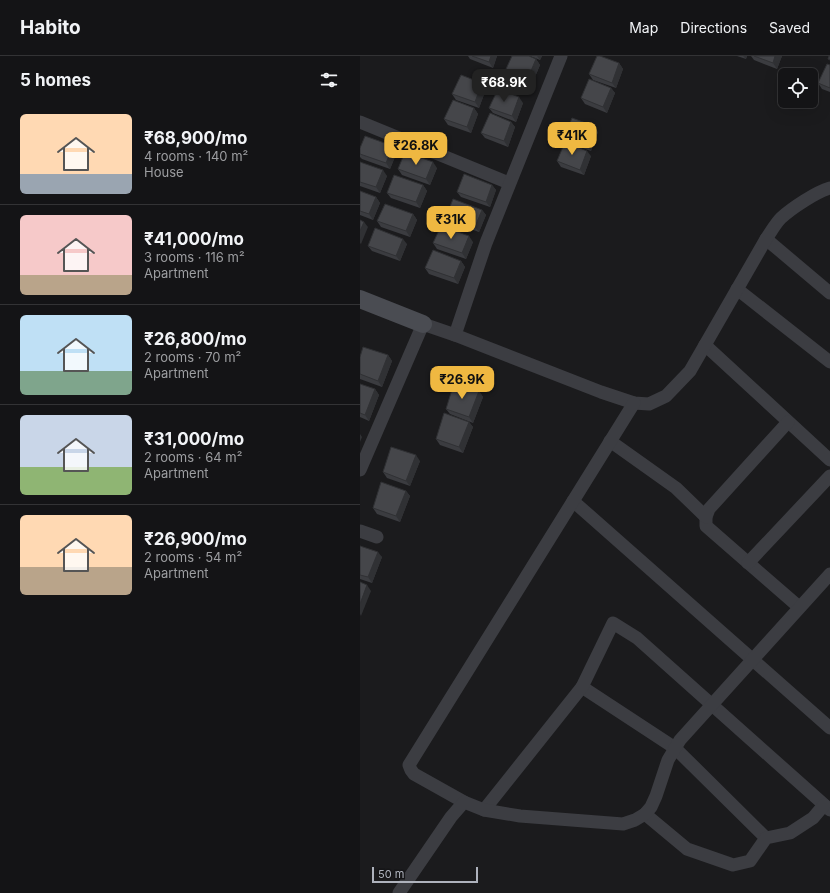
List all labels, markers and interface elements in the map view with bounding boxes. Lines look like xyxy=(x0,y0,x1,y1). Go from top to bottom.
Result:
text: Habito xyxy=(20,16,81,39)
text: Map xyxy=(629,19,658,36)
text: Directions xyxy=(680,19,747,36)
text: Saved xyxy=(769,19,810,36)
map controls xyxy=(778,68,818,108)
button: locate xyxy=(778,68,818,108)
icon: filters xyxy=(318,69,340,91)
pin: ₹68.9K xyxy=(471,69,537,103)
text: 5 homes xyxy=(20,70,91,90)
text: ₹68.9K xyxy=(481,74,527,90)
pin: ₹41K xyxy=(548,122,596,156)
text: ₹41K xyxy=(557,127,587,143)
text: ₹68,900/mo xyxy=(144,128,247,148)
icon: home xyxy=(52,130,100,178)
pin: ₹26.8K xyxy=(383,132,449,166)
text: ₹26.8K xyxy=(393,137,439,153)
text: 4 rooms · 140 m² xyxy=(144,148,248,164)
text: House xyxy=(144,164,184,180)
pin: ₹31K xyxy=(427,206,475,240)
text: ₹31K xyxy=(436,211,466,227)
text: ₹41,000/mo xyxy=(144,229,244,249)
icon: home xyxy=(52,231,100,279)
text: 3 rooms · 116 m² xyxy=(144,249,245,265)
text: Apartment xyxy=(144,265,209,281)
text: ₹26,800/mo xyxy=(144,329,247,349)
icon: home xyxy=(52,331,100,379)
text: 2 rooms · 70 m² xyxy=(144,349,241,365)
text: Apartment xyxy=(144,365,209,381)
pin: ₹26.9K xyxy=(429,366,495,400)
text: ₹26.9K xyxy=(439,371,485,387)
text: ₹31,000/mo xyxy=(144,429,244,449)
icon: home xyxy=(52,431,100,479)
text: 2 rooms · 64 m² xyxy=(144,449,242,465)
text: Apartment xyxy=(144,465,209,481)
text: ₹26,900/mo xyxy=(144,529,247,549)
icon: home xyxy=(52,531,100,579)
text: 2 rooms · 54 m² xyxy=(144,549,242,565)
text: Apartment xyxy=(144,565,209,581)
scale bar xyxy=(372,865,478,884)
text: 50 m xyxy=(378,867,404,881)

